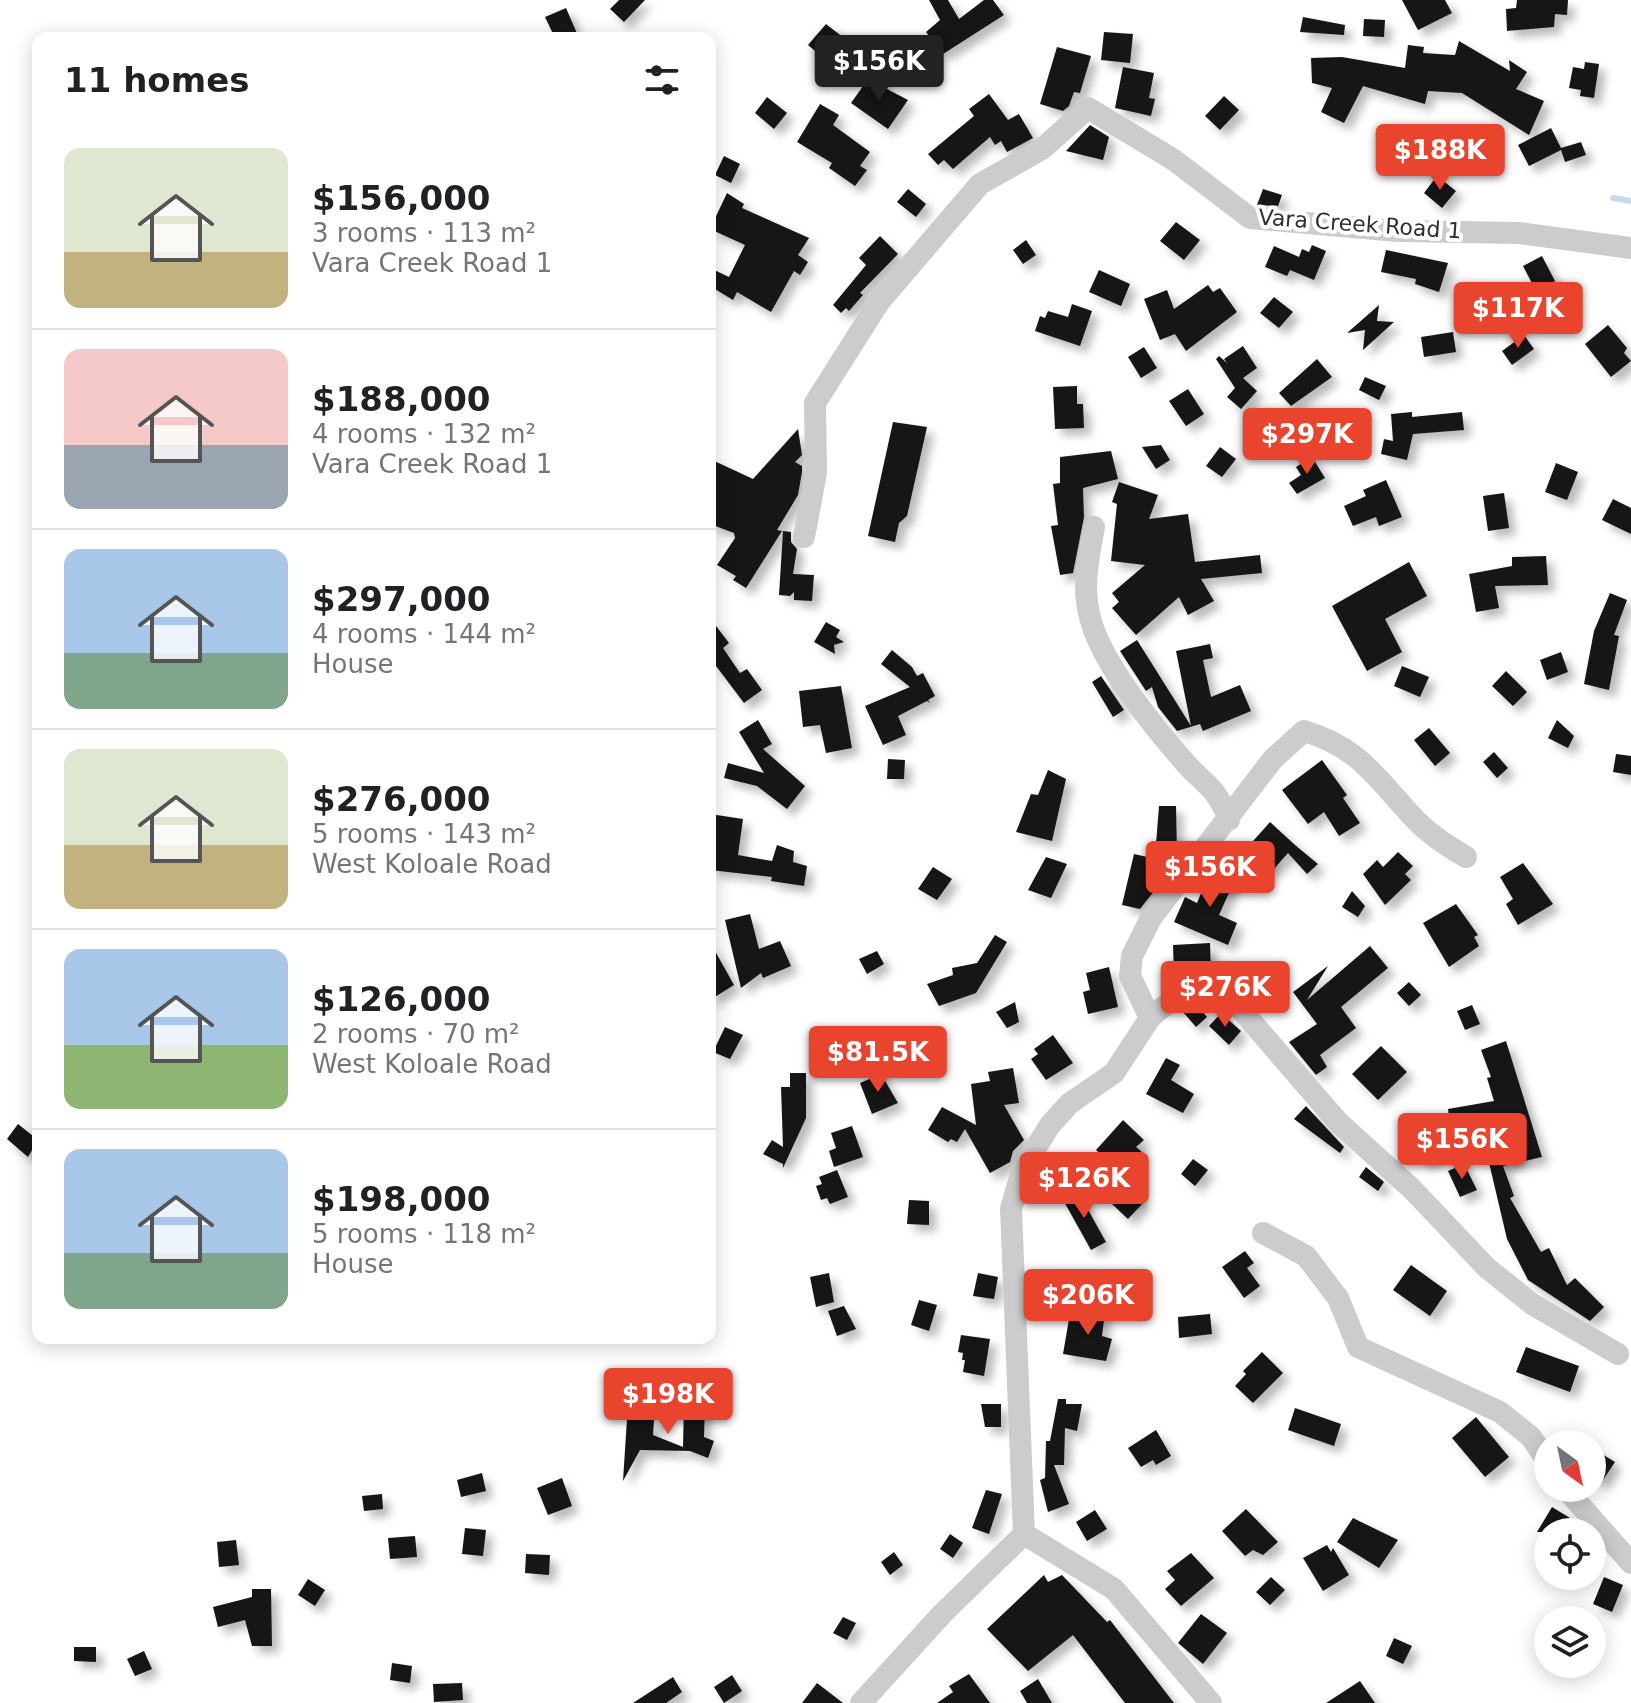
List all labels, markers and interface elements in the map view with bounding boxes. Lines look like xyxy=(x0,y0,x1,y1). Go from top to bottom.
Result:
pin: $156K xyxy=(823,35,935,103)
text: $156K xyxy=(833,46,925,76)
icon: filters xyxy=(640,58,684,102)
text: 11 homes xyxy=(64,60,249,100)
pin: $188K xyxy=(1384,124,1496,192)
text: $188K xyxy=(1394,135,1486,165)
text: $156,000 xyxy=(312,178,491,218)
icon: home xyxy=(128,180,224,276)
street label: Vara Creek Road 1 xyxy=(1258,204,1462,244)
text: 3 rooms · 113 m² xyxy=(312,218,536,248)
text: Vara Creek Road 1 xyxy=(312,248,552,278)
pin: $117K xyxy=(1462,282,1574,350)
text: $117K xyxy=(1472,293,1564,323)
text: $188,000 xyxy=(312,379,491,419)
icon: home xyxy=(128,381,224,477)
pin: $297K xyxy=(1251,408,1363,476)
text: 4 rooms · 132 m² xyxy=(312,419,536,449)
text: $297K xyxy=(1261,419,1353,449)
text: Vara Creek Road 1 xyxy=(312,449,552,479)
text: $297,000 xyxy=(312,579,491,619)
icon: home xyxy=(128,581,224,677)
text: 4 rooms · 144 m² xyxy=(312,619,536,649)
text: House xyxy=(312,649,393,679)
text: $276,000 xyxy=(312,779,491,819)
icon: home xyxy=(128,781,224,877)
text: 5 rooms · 143 m² xyxy=(312,819,536,849)
pin: $156K xyxy=(1154,841,1266,909)
text: West Koloale Road xyxy=(312,849,552,879)
text: $156K xyxy=(1164,852,1256,882)
pin: $276K xyxy=(1169,961,1281,1029)
text: $276K xyxy=(1179,972,1271,1002)
text: $126,000 xyxy=(312,979,491,1019)
icon: home xyxy=(128,981,224,1077)
text: 2 rooms · 70 m² xyxy=(312,1019,520,1049)
pin: $81.5K xyxy=(813,1026,943,1094)
text: $81.5K xyxy=(827,1037,929,1067)
text: West Koloale Road xyxy=(312,1049,552,1079)
pin: $156K xyxy=(1406,1113,1518,1181)
text: $156K xyxy=(1416,1124,1508,1154)
pin: $126K xyxy=(1028,1152,1140,1220)
text: $126K xyxy=(1038,1163,1130,1193)
text: $198,000 xyxy=(312,1179,491,1219)
icon: home xyxy=(128,1181,224,1277)
text: 5 rooms · 118 m² xyxy=(312,1219,536,1249)
text: House xyxy=(312,1249,393,1279)
pin: $206K xyxy=(1032,1269,1144,1337)
text: $206K xyxy=(1042,1280,1134,1310)
pin: $198K xyxy=(612,1368,724,1436)
text: $198K xyxy=(622,1379,714,1409)
north arrow xyxy=(1534,1430,1606,1502)
map controls xyxy=(1534,1430,1606,1678)
button: locate xyxy=(1534,1518,1606,1590)
button: layers xyxy=(1534,1606,1606,1678)

